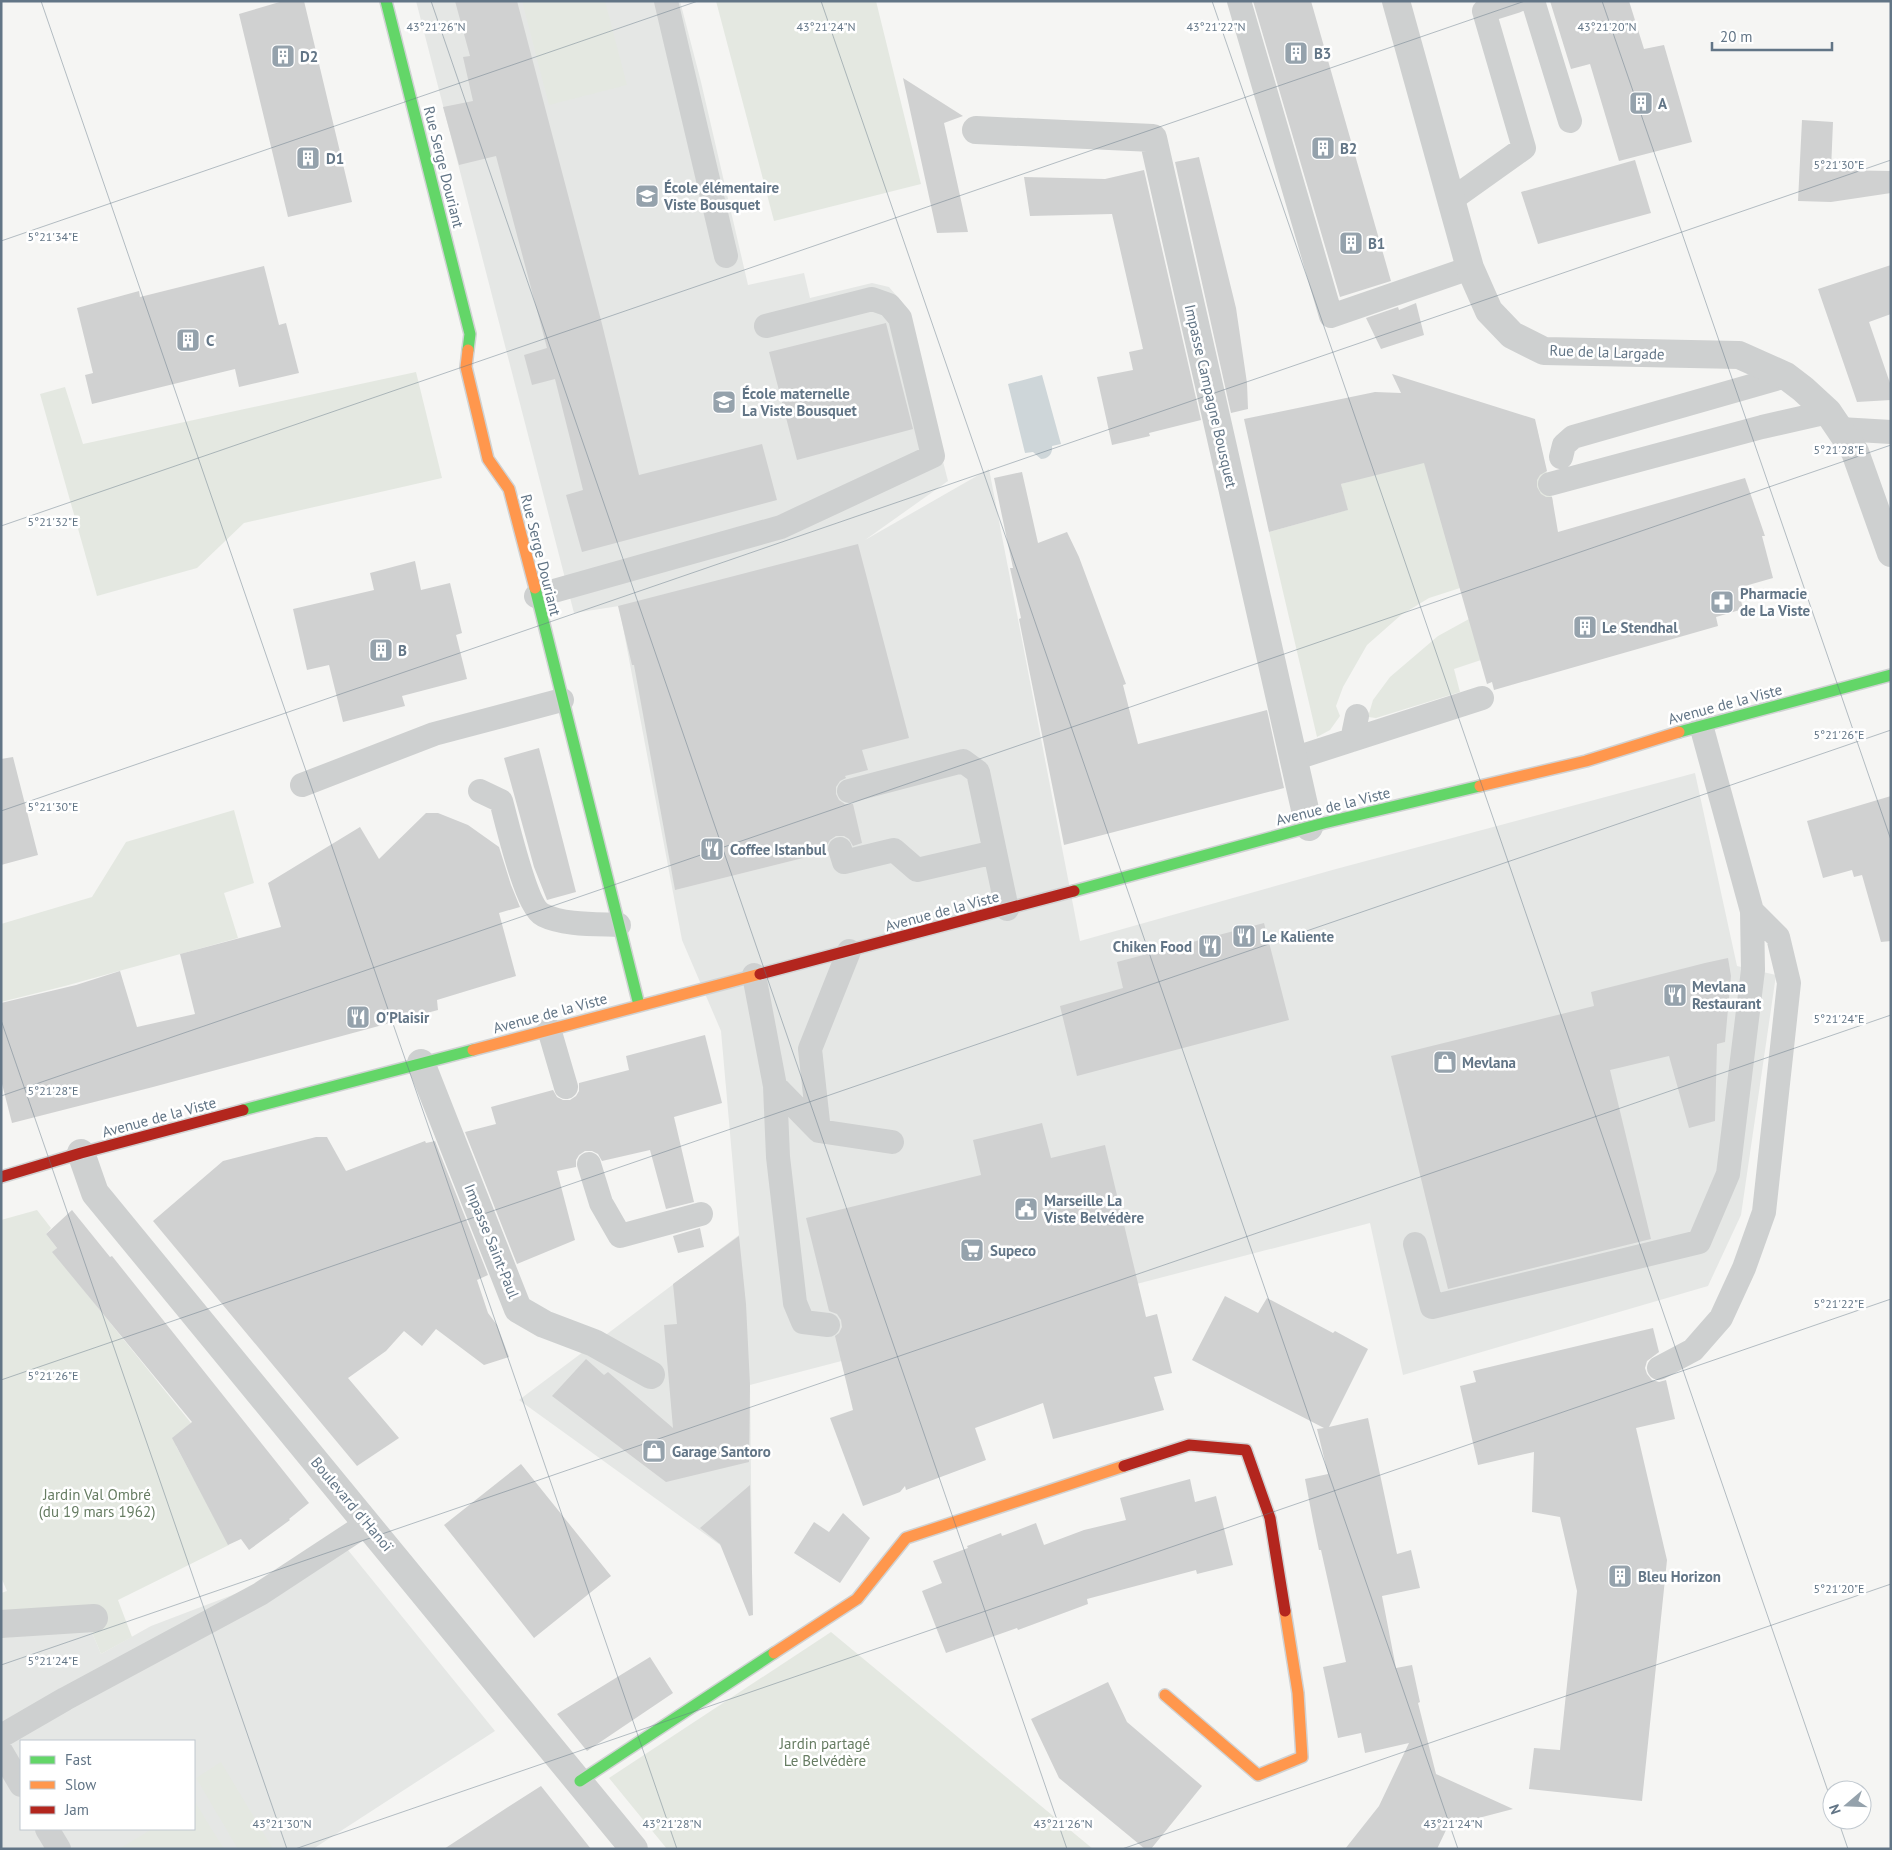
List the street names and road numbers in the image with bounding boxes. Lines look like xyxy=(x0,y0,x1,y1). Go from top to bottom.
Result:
street label: Rue Serge Douriant xyxy=(420,104,468,230)
street label: Impasse Campagne Bousquet xyxy=(1181,302,1241,490)
street label: Rue de la Largade xyxy=(1549,340,1665,364)
street label: Rue Serge Douriant xyxy=(517,492,565,618)
street label: Avenue de la Viste xyxy=(1666,680,1784,728)
street label: Avenue de la Viste xyxy=(1274,783,1392,829)
street label: Avenue de la Viste xyxy=(883,887,1001,935)
street label: Avenue de la Viste xyxy=(491,989,609,1037)
street label: Avenue de la Viste xyxy=(100,1093,218,1141)
street label: Impasse Saint-Paul xyxy=(460,1181,524,1302)
street label: Boulevard d'Hanoï xyxy=(307,1453,398,1556)

